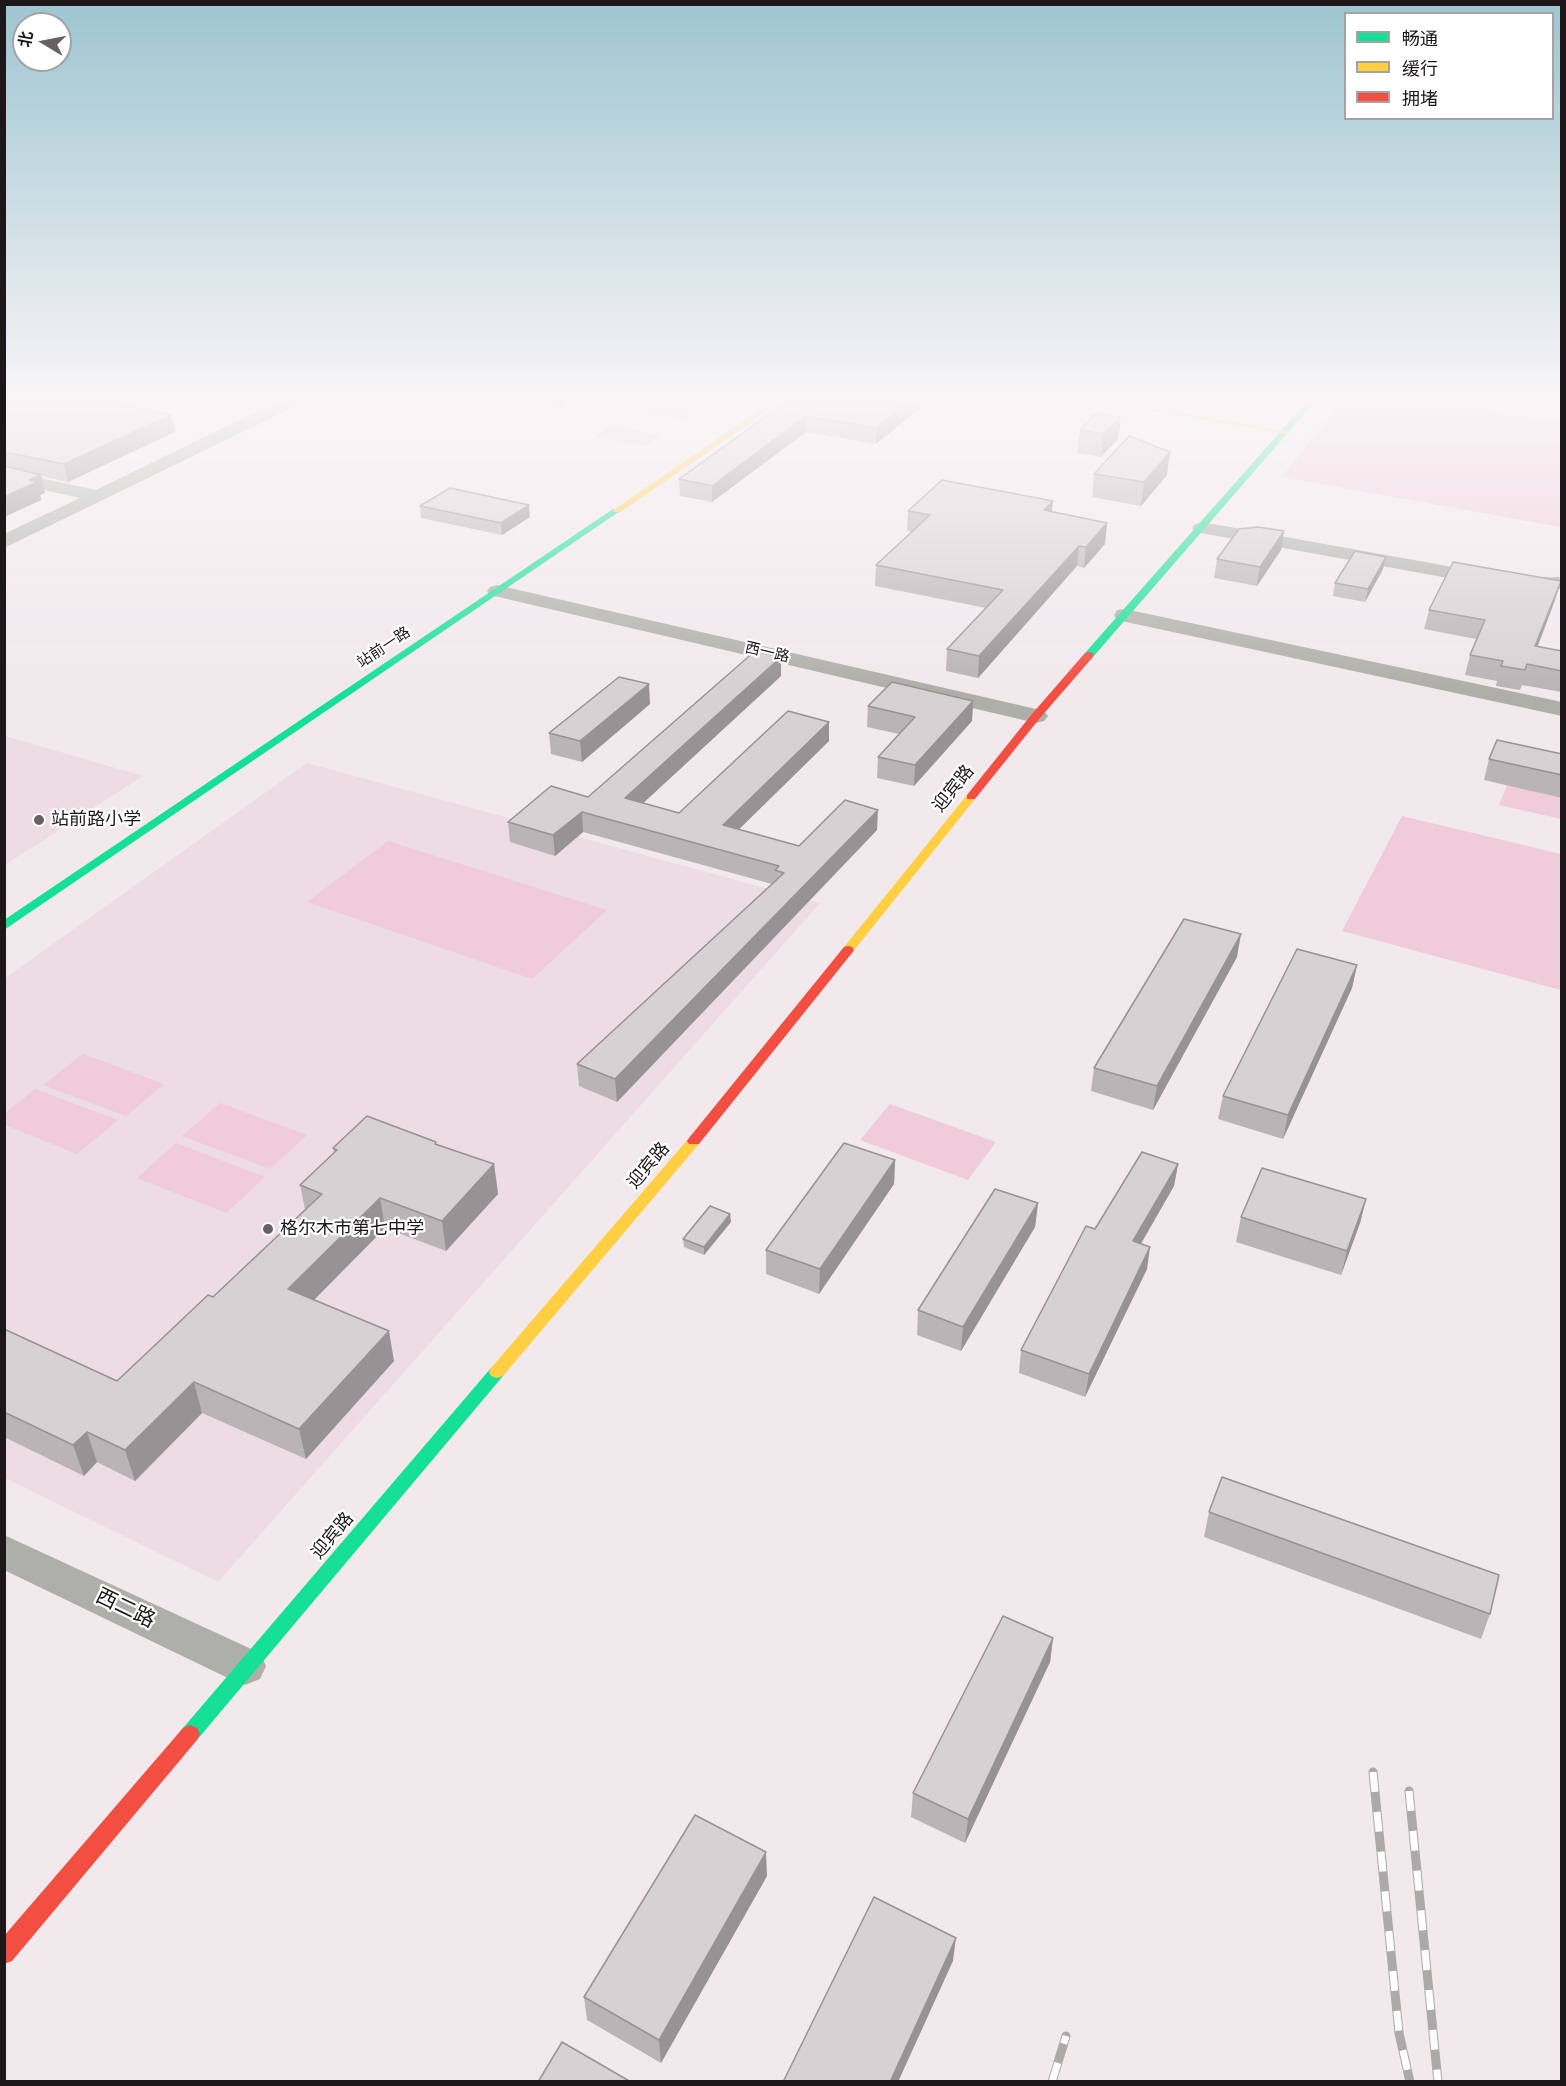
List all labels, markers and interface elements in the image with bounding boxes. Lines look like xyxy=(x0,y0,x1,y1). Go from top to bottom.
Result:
north arrow xyxy=(12,12,72,72)
legend xyxy=(1344,12,1554,120)
text: 畅通 xyxy=(1402,27,1438,51)
text: 北 xyxy=(14,29,37,49)
text: 缓行 xyxy=(1402,57,1438,81)
text: 拥堵 xyxy=(1402,87,1438,111)
street label: 站前一路 xyxy=(354,624,414,672)
street label: 西一路 xyxy=(743,639,791,667)
street label: 迎宾路 xyxy=(929,761,979,817)
place label: 站前路小学 xyxy=(51,809,141,831)
marker: 站前路小学 xyxy=(32,813,46,827)
street label: 迎宾路 xyxy=(623,1138,675,1194)
place label: 格尔木市第七中学 xyxy=(280,1218,424,1240)
marker: 格尔木市第七中学 xyxy=(261,1222,275,1236)
street label: 迎宾路 xyxy=(307,1508,359,1564)
street label: 西二路 xyxy=(91,1584,159,1634)

